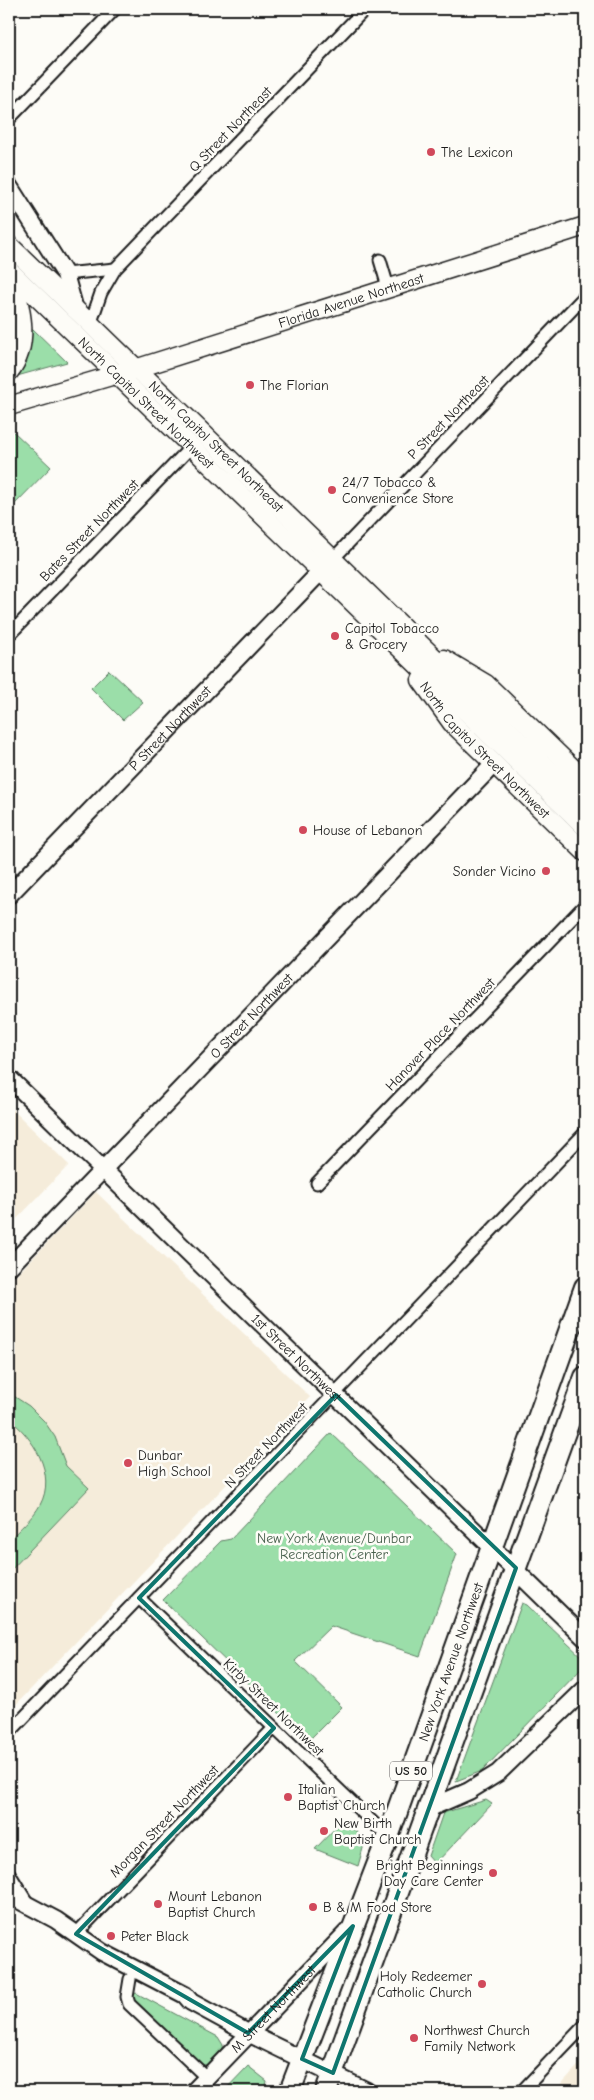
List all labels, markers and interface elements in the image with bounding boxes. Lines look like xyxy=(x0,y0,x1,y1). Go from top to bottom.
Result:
street label: Q Street Northeast xyxy=(185,82,276,176)
place label: The Lexicon xyxy=(441,144,513,161)
marker: The Lexicon xyxy=(425,146,437,158)
street label: Florida Avenue Northeast xyxy=(276,269,427,332)
street label: North Capitol Street Northwest xyxy=(75,334,218,473)
street label: P Street Northeast xyxy=(404,371,493,463)
street label: North Capitol Street Northeast xyxy=(145,377,288,517)
place label: The Florian xyxy=(260,377,329,394)
marker: The Florian xyxy=(244,379,256,391)
place label: 24/7 Tobacco & Convenience Store xyxy=(342,474,453,507)
street label: Bates Street Northwest xyxy=(36,475,143,585)
marker: 24/7 Tobacco & Convenience Store xyxy=(326,484,338,496)
place label: Capitol Tobacco & Grocery xyxy=(345,620,439,653)
marker: Capitol Tobacco & Grocery xyxy=(329,630,341,642)
street label: North Capitol Street Northwest xyxy=(416,679,554,823)
street label: P Street Northwest xyxy=(126,682,216,774)
place label: House of Lebanon xyxy=(313,822,422,839)
marker: House of Lebanon xyxy=(297,824,309,836)
place label: Sonder Vicino xyxy=(453,863,536,880)
marker: Sonder Vicino xyxy=(540,865,552,877)
street label: O Street Northwest xyxy=(207,969,297,1062)
street label: Hanover Place Northwest xyxy=(382,974,499,1094)
street label: 1st Street Northwest xyxy=(248,1310,345,1406)
street label: N Street Northwest xyxy=(221,1398,312,1492)
place label: Dunbar High School xyxy=(138,1447,211,1480)
marker: Dunbar High School xyxy=(122,1457,134,1469)
park label: New York Avenue/Dunbar Recreation Center xyxy=(257,1530,411,1563)
street label: New York Avenue Northwest xyxy=(415,1580,488,1744)
street label: Kirby Street Northwest xyxy=(220,1655,328,1760)
street label: Morgan Street Northwest xyxy=(106,1761,223,1881)
road number: US 50 xyxy=(390,1762,432,1780)
place label: Italian Baptist Church xyxy=(298,1781,386,1814)
marker: Italian Baptist Church xyxy=(282,1791,294,1803)
place label: New Birth Baptist Church xyxy=(334,1815,422,1848)
marker: New Birth Baptist Church xyxy=(318,1825,330,1837)
place label: Bright Beginnings Day Care Center xyxy=(376,1857,483,1890)
marker: Bright Beginnings Day Care Center xyxy=(487,1867,499,1879)
place label: Mount Lebanon Baptist Church xyxy=(168,1888,262,1921)
marker: Mount Lebanon Baptist Church xyxy=(152,1898,164,1910)
place label: B & M Food Store xyxy=(323,1899,432,1916)
marker: B & M Food Store xyxy=(307,1901,319,1913)
place label: Peter Black xyxy=(121,1928,189,1945)
marker: Peter Black xyxy=(105,1930,117,1942)
street label: M Street Northwest xyxy=(227,1961,320,2057)
place label: Holy Redeemer Catholic Church xyxy=(377,1968,472,2001)
marker: Holy Redeemer Catholic Church xyxy=(476,1978,488,1990)
place label: Northwest Church Family Network xyxy=(424,2022,530,2055)
marker: Northwest Church Family Network xyxy=(408,2032,420,2044)

